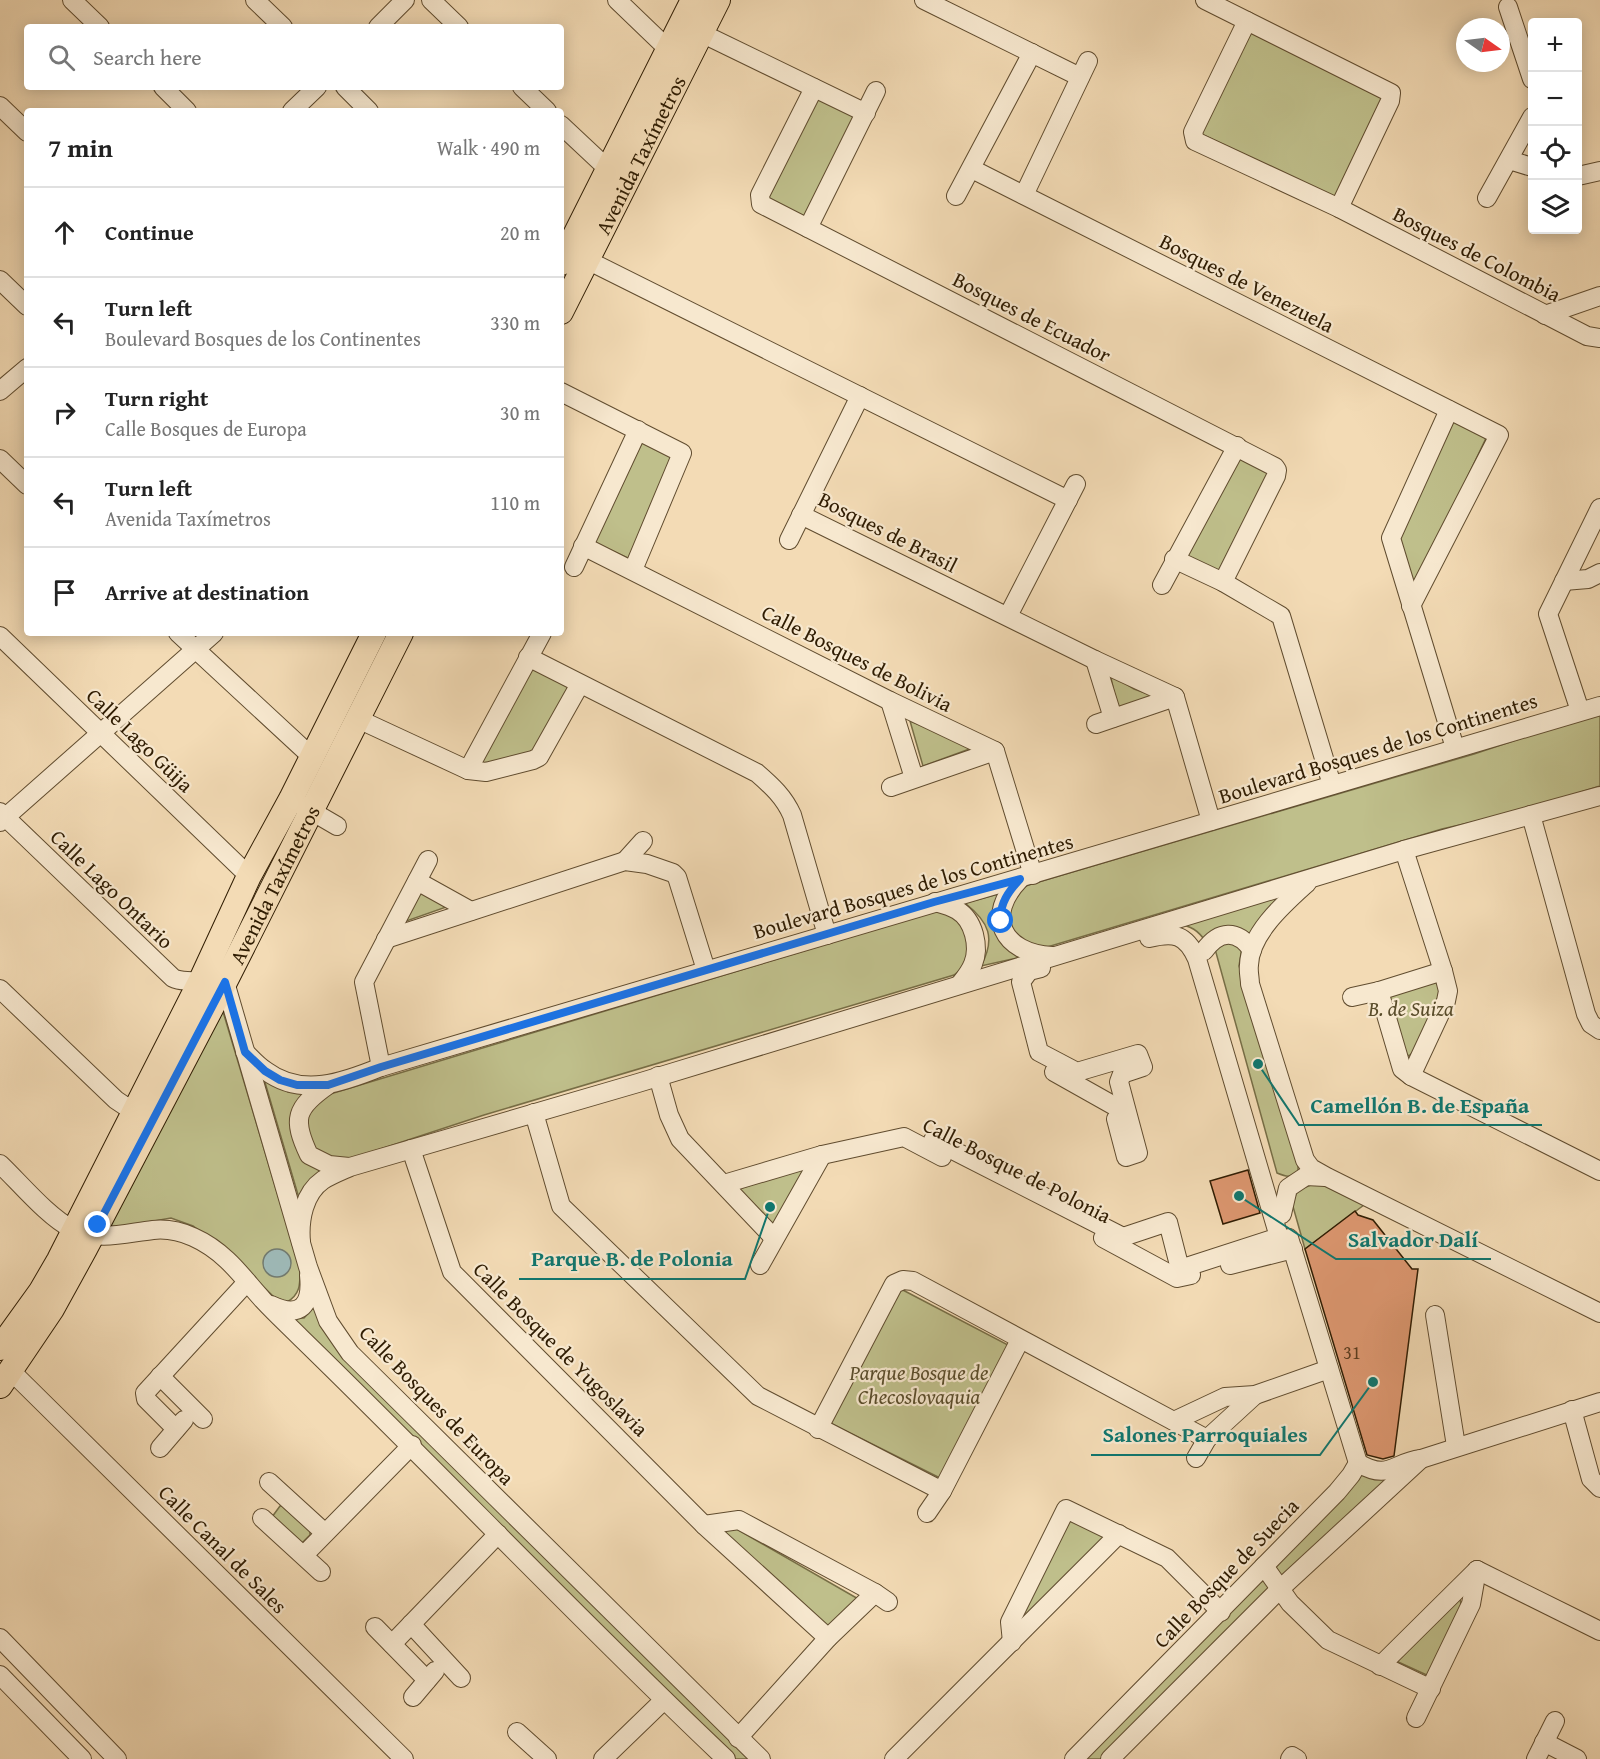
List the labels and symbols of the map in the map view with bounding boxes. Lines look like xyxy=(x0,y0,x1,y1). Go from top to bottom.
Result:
north arrow xyxy=(1456,18,1510,72)
street label: Avenida Taxímetros xyxy=(587,70,693,240)
street label: Bosques de Colombia xyxy=(1388,198,1566,310)
street label: Bosques de Venezuela xyxy=(1154,226,1340,340)
street label: Bosques de Ecuador xyxy=(948,264,1117,370)
street label: Bosques de Brasil xyxy=(813,484,963,580)
street label: Calle Bosques de Bolivia xyxy=(756,596,958,720)
street label: Calle Lago Güija xyxy=(79,681,201,799)
street label: Boulevard Bosques de los Continentes xyxy=(1215,685,1541,811)
street label: Avenida Taxímetros xyxy=(221,800,327,969)
street label: Calle Lago Ontario xyxy=(43,822,181,956)
street label: Boulevard Bosques de los Continentes xyxy=(749,825,1077,947)
route start xyxy=(987,907,1013,933)
park label: B. de Suiza xyxy=(1367,993,1454,1024)
callout: Camellón B. de España xyxy=(1299,1085,1542,1125)
text: Camellón B. de España xyxy=(1311,1089,1530,1121)
street label: Calle Bosque de Polonia xyxy=(918,1109,1116,1231)
route end xyxy=(84,1211,110,1237)
callout: Salvador Dalí xyxy=(1336,1219,1491,1259)
text: Salvador Dalí xyxy=(1348,1223,1479,1255)
callout: Parque B. de Polonia xyxy=(519,1239,745,1279)
text: Parque B. de Polonia xyxy=(531,1242,733,1274)
street label: Calle Bosque de Yugoslavia xyxy=(466,1254,656,1444)
street label: Calle Bosques de Europa xyxy=(352,1318,522,1492)
house number: 31 xyxy=(1343,1339,1361,1366)
park label: Parque Bosque de Checoslovaquia xyxy=(848,1357,989,1412)
callout: Salones Parroquiales xyxy=(1091,1415,1320,1455)
text: Salones Parroquiales xyxy=(1102,1418,1308,1450)
street label: Calle Canal de Sales xyxy=(152,1478,294,1620)
street label: Calle Bosque de Suecia xyxy=(1146,1491,1306,1655)

